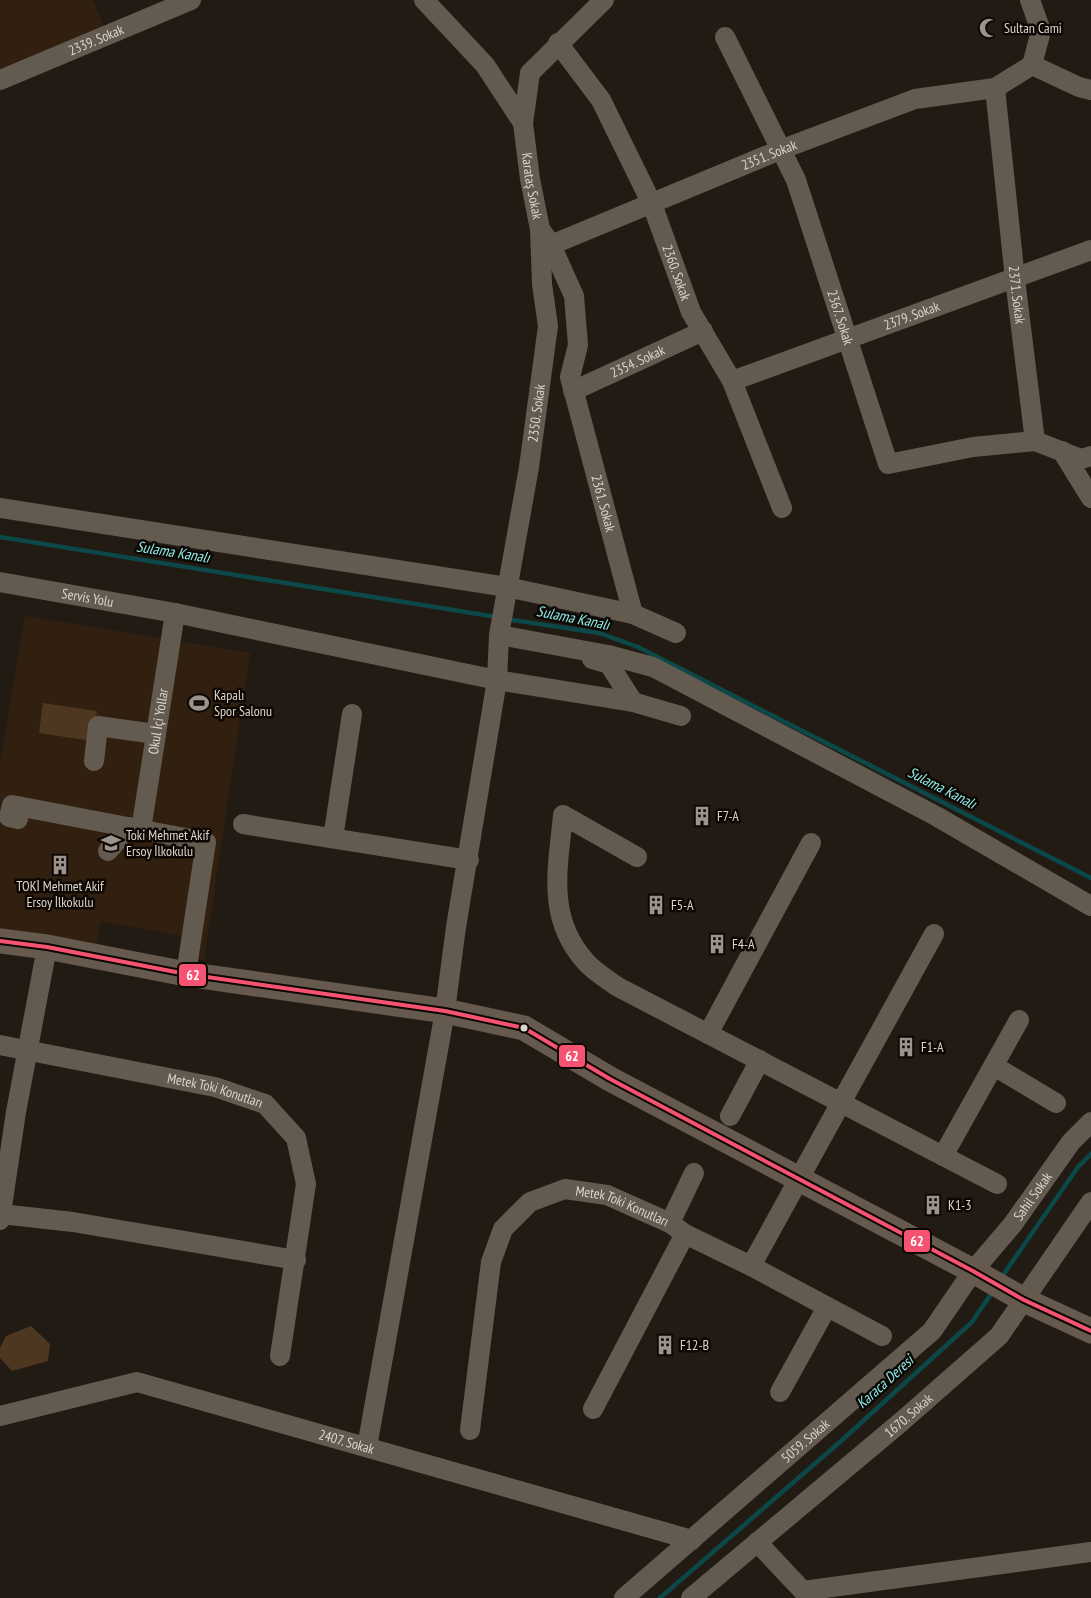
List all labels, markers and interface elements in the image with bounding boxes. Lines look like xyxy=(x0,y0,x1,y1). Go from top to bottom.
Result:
mosque icon: Sultan Cami xyxy=(978,17,1000,39)
place label: Sultan Cami xyxy=(1004,19,1062,37)
street label: 2339. Sokak xyxy=(66,20,127,59)
street label: 2351. Sokak xyxy=(739,135,800,174)
street label: Karataş Sokak xyxy=(518,152,547,221)
street label: 2360. Sokak xyxy=(658,242,695,303)
street label: 2371. Sokak xyxy=(1005,265,1030,325)
street label: 2367. Sokak xyxy=(823,287,858,348)
street label: 2379. Sokak xyxy=(881,297,942,334)
street label: 2354. Sokak xyxy=(607,341,668,382)
street label: 2350. Sokak xyxy=(523,383,549,443)
street label: 2361. Sokak xyxy=(587,473,620,534)
water label: Sulama Kanalı xyxy=(135,536,213,567)
street label: Servis Yolu xyxy=(60,584,115,611)
water label: Sulama Kanalı xyxy=(535,601,613,634)
place label: Kapalı Spor Salonu xyxy=(214,686,272,720)
street label: Okul İçi Yollar xyxy=(144,687,172,756)
sports icon: Kapalı Spor Salonu xyxy=(188,692,210,714)
water label: Sulama Kanalı xyxy=(905,762,981,814)
building icon: F7-A xyxy=(691,805,713,827)
place label: F7-A xyxy=(717,807,739,825)
place label: Toki Mehmet Akif Ersoy İlkokulu xyxy=(126,826,210,860)
school or university icon: Toki Mehmet Akif Ersoy İlkokulu xyxy=(100,832,122,854)
building icon: TOKİ Mehmet Akif Ersoy İlkokulu xyxy=(49,854,71,876)
place label: TOKİ Mehmet Akif Ersoy İlkokulu xyxy=(16,877,104,911)
building icon: F5-A xyxy=(645,894,667,916)
place label: F5-A xyxy=(671,896,694,914)
building icon: F4-A xyxy=(706,933,728,955)
place label: F4-A xyxy=(732,935,755,953)
line badge: 62 xyxy=(178,963,207,987)
text: 62 xyxy=(186,966,200,984)
unlabelled marker xyxy=(519,1023,529,1033)
building icon: F1-A xyxy=(895,1036,917,1058)
place label: F1-A xyxy=(921,1038,944,1056)
line badge: 62 xyxy=(558,1044,586,1068)
text: 62 xyxy=(565,1047,579,1065)
street label: Metek Toki Konutları xyxy=(166,1069,265,1112)
street label: Sahil Sokak xyxy=(1009,1168,1056,1224)
street label: Metek Toki Konutları xyxy=(574,1182,672,1230)
building icon: K1-3 xyxy=(922,1194,944,1216)
place label: K1-3 xyxy=(948,1196,972,1214)
line badge: 62 xyxy=(903,1229,931,1253)
text: 62 xyxy=(910,1232,924,1250)
building icon: F12-B xyxy=(654,1334,676,1356)
place label: F12-B xyxy=(680,1336,709,1354)
water label: Karaca Deresi xyxy=(852,1350,918,1412)
street label: 1670. Sokak xyxy=(881,1389,937,1441)
street label: 5059. Sokak xyxy=(777,1415,834,1467)
street label: 2407. Sokak xyxy=(317,1425,377,1458)

